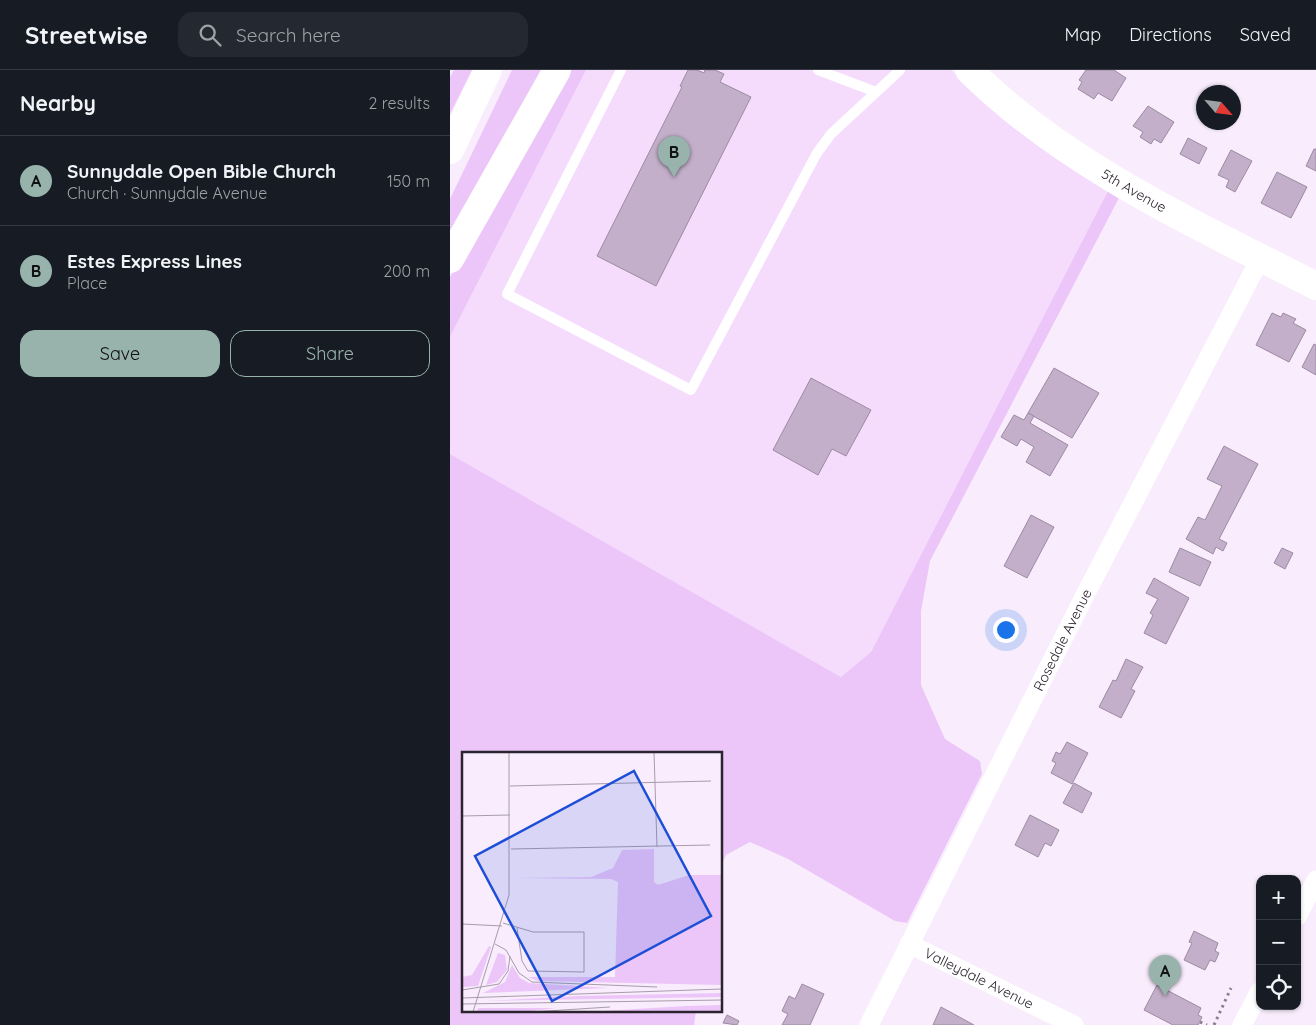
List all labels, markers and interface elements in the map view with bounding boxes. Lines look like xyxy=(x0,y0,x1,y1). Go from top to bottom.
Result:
search box xyxy=(178,12,528,57)
text: Streetwise xyxy=(25,20,148,50)
icon: search xyxy=(196,21,224,49)
text: Search here xyxy=(236,23,341,47)
text: Map xyxy=(1064,23,1101,46)
text: Directions xyxy=(1129,23,1212,46)
text: Saved xyxy=(1240,23,1291,46)
north arrow xyxy=(1196,85,1241,130)
text: Nearby xyxy=(20,90,96,116)
text: 2 results xyxy=(368,93,430,113)
pin: B xyxy=(658,136,690,177)
text: Sunnydale Open Bible Church xyxy=(67,159,336,183)
street label: 5th Avenue xyxy=(1098,165,1170,216)
text: A xyxy=(31,171,41,191)
text: 150 m xyxy=(387,171,430,191)
text: Church · Sunnydale Avenue xyxy=(67,183,267,203)
text: Estes Express Lines xyxy=(67,249,242,273)
text: B xyxy=(31,261,41,281)
text: 200 m xyxy=(383,261,430,281)
text: Place xyxy=(67,273,107,293)
button: Save xyxy=(20,330,220,377)
button: Share xyxy=(230,330,430,377)
street label: Rosedale Avenue xyxy=(1029,586,1096,694)
your location xyxy=(993,617,1019,643)
inset map xyxy=(462,752,722,1012)
map controls xyxy=(1256,875,1301,1010)
button: + xyxy=(1256,875,1301,920)
button: − xyxy=(1256,920,1301,965)
street label: Valleydale Avenue xyxy=(921,944,1037,1013)
pin: A xyxy=(1149,955,1181,996)
button: locate xyxy=(1256,965,1301,1010)

